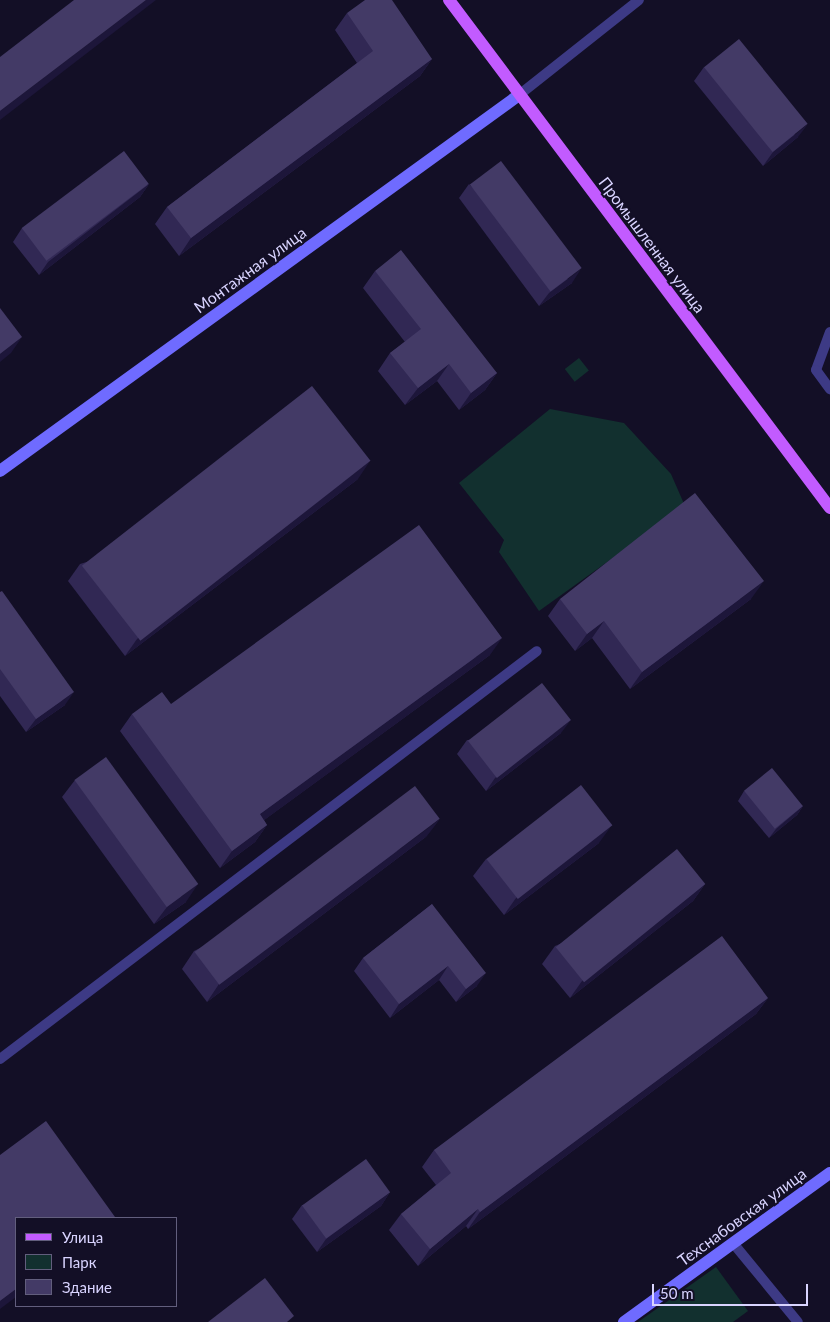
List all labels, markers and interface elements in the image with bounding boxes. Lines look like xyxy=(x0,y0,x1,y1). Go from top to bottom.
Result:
street label: Промышленная улица xyxy=(595,173,709,317)
street label: Монтажная улица xyxy=(190,223,310,317)
street label: Техснабовская улица xyxy=(674,1164,810,1270)
legend xyxy=(15,1217,178,1307)
text: Улица xyxy=(62,1228,103,1246)
text: Парк xyxy=(62,1253,96,1271)
scale bar xyxy=(655,1274,811,1306)
text: Здание xyxy=(62,1278,112,1296)
text: 50 m xyxy=(660,1284,694,1302)

